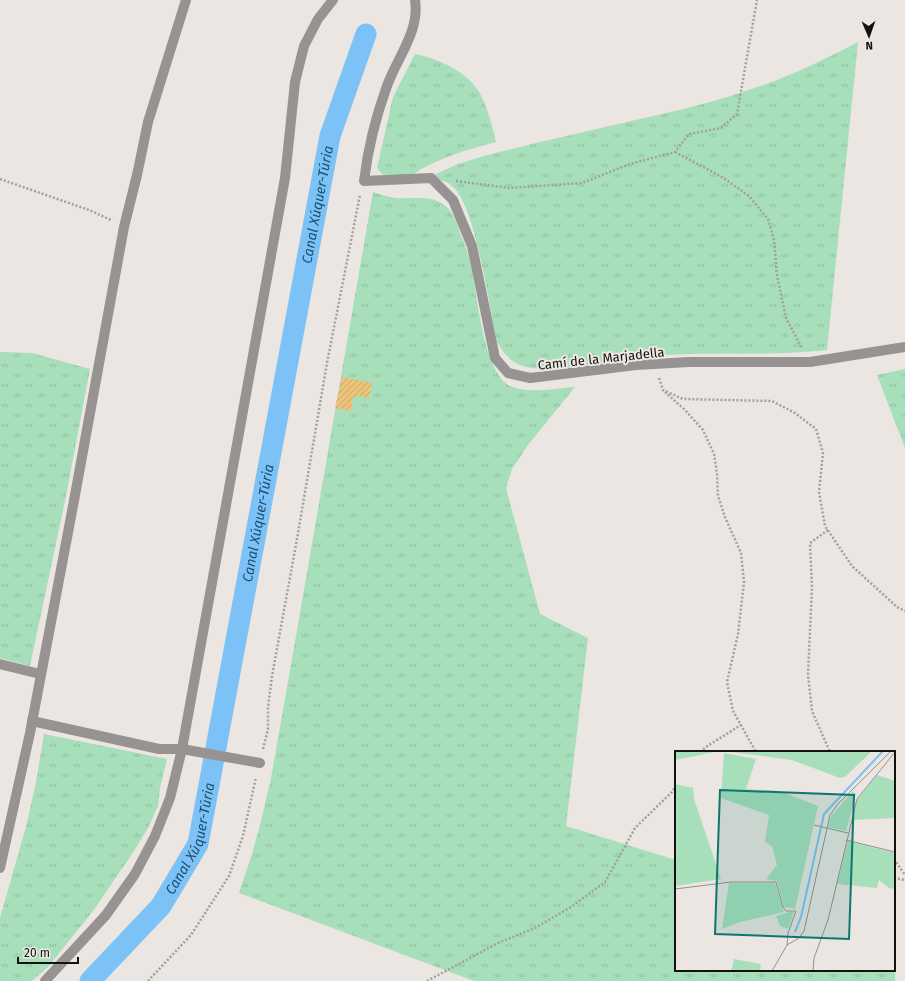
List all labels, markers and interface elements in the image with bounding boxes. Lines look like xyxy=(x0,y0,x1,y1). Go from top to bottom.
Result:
north arrow xyxy=(849,16,889,56)
text: N xyxy=(865,39,873,52)
water label: Canal Xúquer-Túria xyxy=(298,144,337,265)
street label: Camí de la Marjadella xyxy=(537,344,665,373)
water label: Canal Xúquer-Túria xyxy=(239,463,278,584)
inset map xyxy=(675,751,895,971)
water label: Canal Xúquer-Túria xyxy=(162,781,218,898)
scale bar xyxy=(18,939,78,965)
text: 20 m xyxy=(24,946,50,960)

